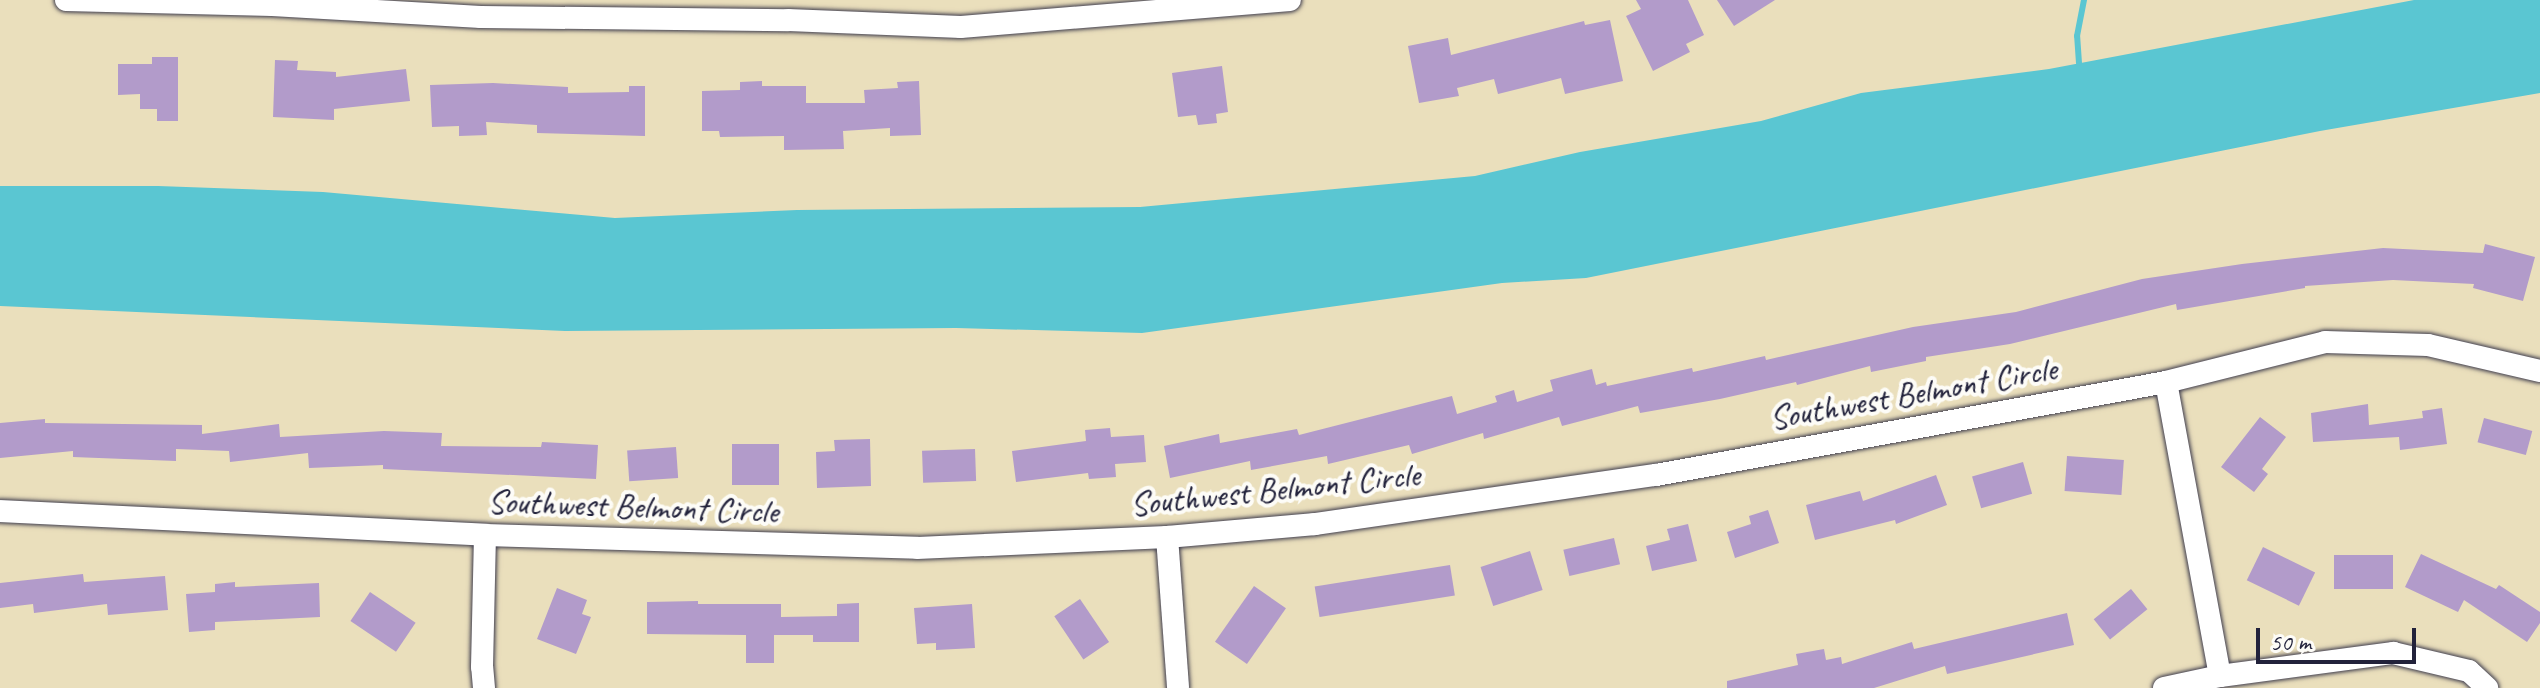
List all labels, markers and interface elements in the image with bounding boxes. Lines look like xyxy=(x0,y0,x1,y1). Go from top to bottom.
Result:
street label: Southwest Belmont Circle xyxy=(1765,347,2061,439)
street label: Southwest Belmont Circle xyxy=(1127,453,1423,525)
street label: Southwest Belmont Circle xyxy=(486,481,780,531)
scale bar xyxy=(2260,612,2420,662)
text: 50 m xyxy=(2270,627,2311,657)

